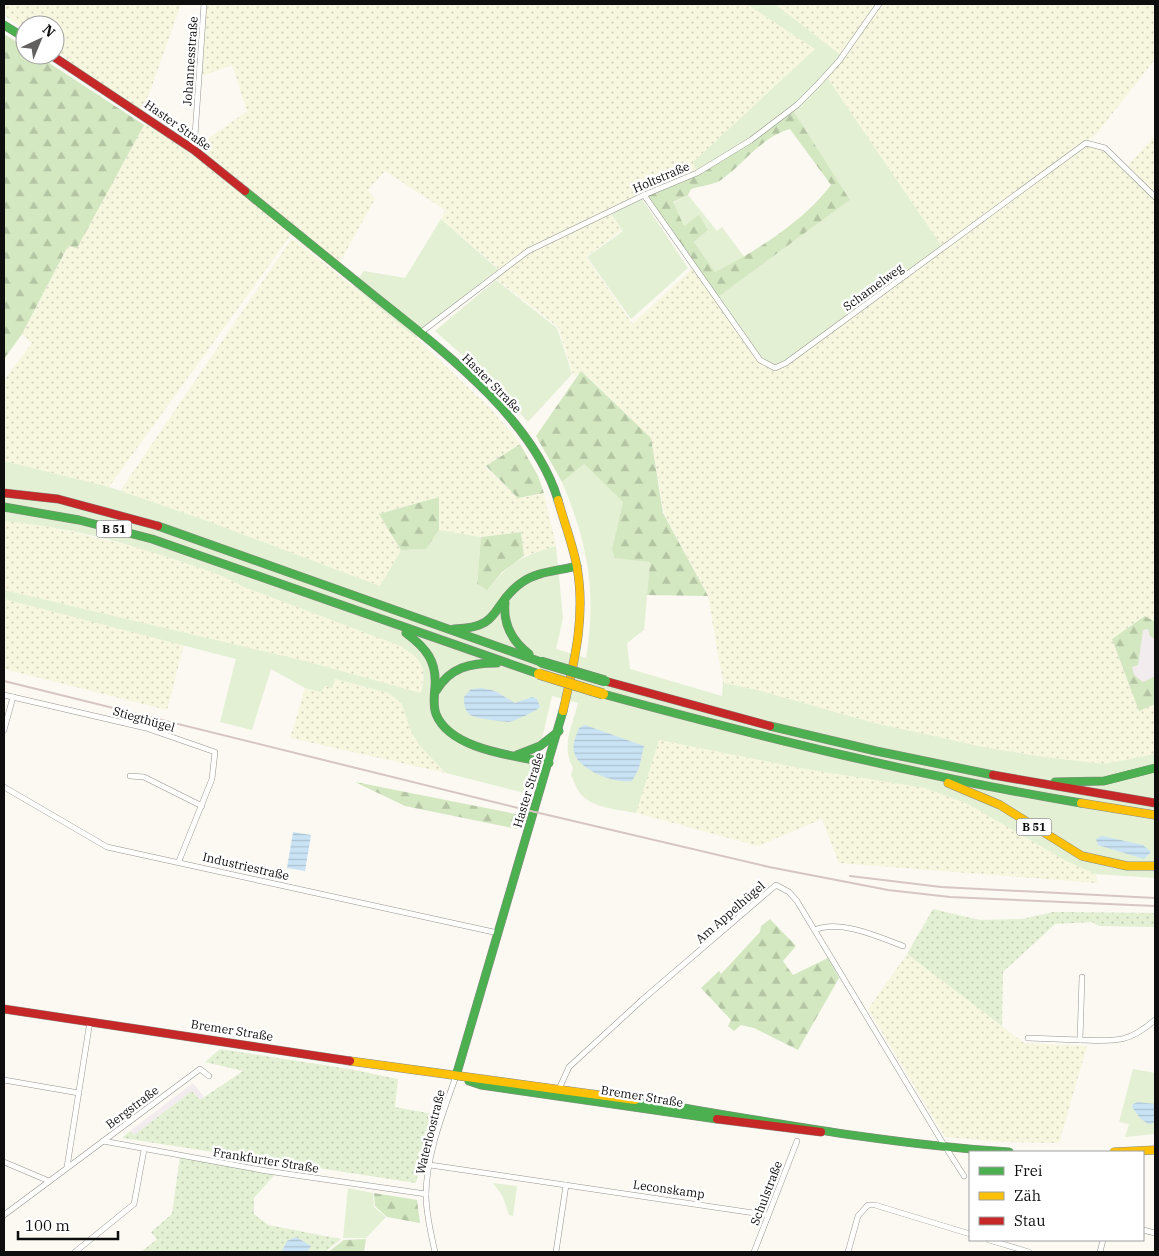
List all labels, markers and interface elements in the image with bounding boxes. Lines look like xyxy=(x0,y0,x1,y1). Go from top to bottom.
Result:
north arrow xyxy=(15,15,65,65)
street label: Johannesstraße xyxy=(179,16,201,106)
text: N xyxy=(39,20,59,41)
street label: Haster Straße xyxy=(142,97,214,153)
street label: Holtstraße xyxy=(630,158,692,196)
street label: Schamelweg xyxy=(840,260,906,314)
street label: Haster Straße xyxy=(459,350,525,416)
road number: B 51 xyxy=(96,520,132,538)
street label: Stiegthügel xyxy=(111,703,177,735)
street label: Haster Straße xyxy=(509,751,547,829)
road number: B 51 xyxy=(1016,819,1052,836)
street label: Industriestraße xyxy=(201,849,291,883)
street label: Am Appelhügel xyxy=(692,878,768,946)
street label: Bremer Straße xyxy=(190,1016,274,1044)
street label: Bergstraße xyxy=(103,1082,161,1132)
street label: Bremer Straße xyxy=(600,1082,684,1110)
street label: Waterloostraße xyxy=(412,1088,448,1176)
street label: Frankfurter Straße xyxy=(212,1144,320,1176)
legend xyxy=(969,1151,1144,1241)
street label: Schulstraße xyxy=(747,1159,785,1227)
text: Frei xyxy=(1014,1161,1043,1180)
street label: Leconskamp xyxy=(632,1177,706,1201)
text: Zäh xyxy=(1014,1186,1041,1205)
scale bar xyxy=(18,1208,118,1240)
text: Stau xyxy=(1014,1211,1046,1230)
text: 100 m xyxy=(25,1216,70,1235)

